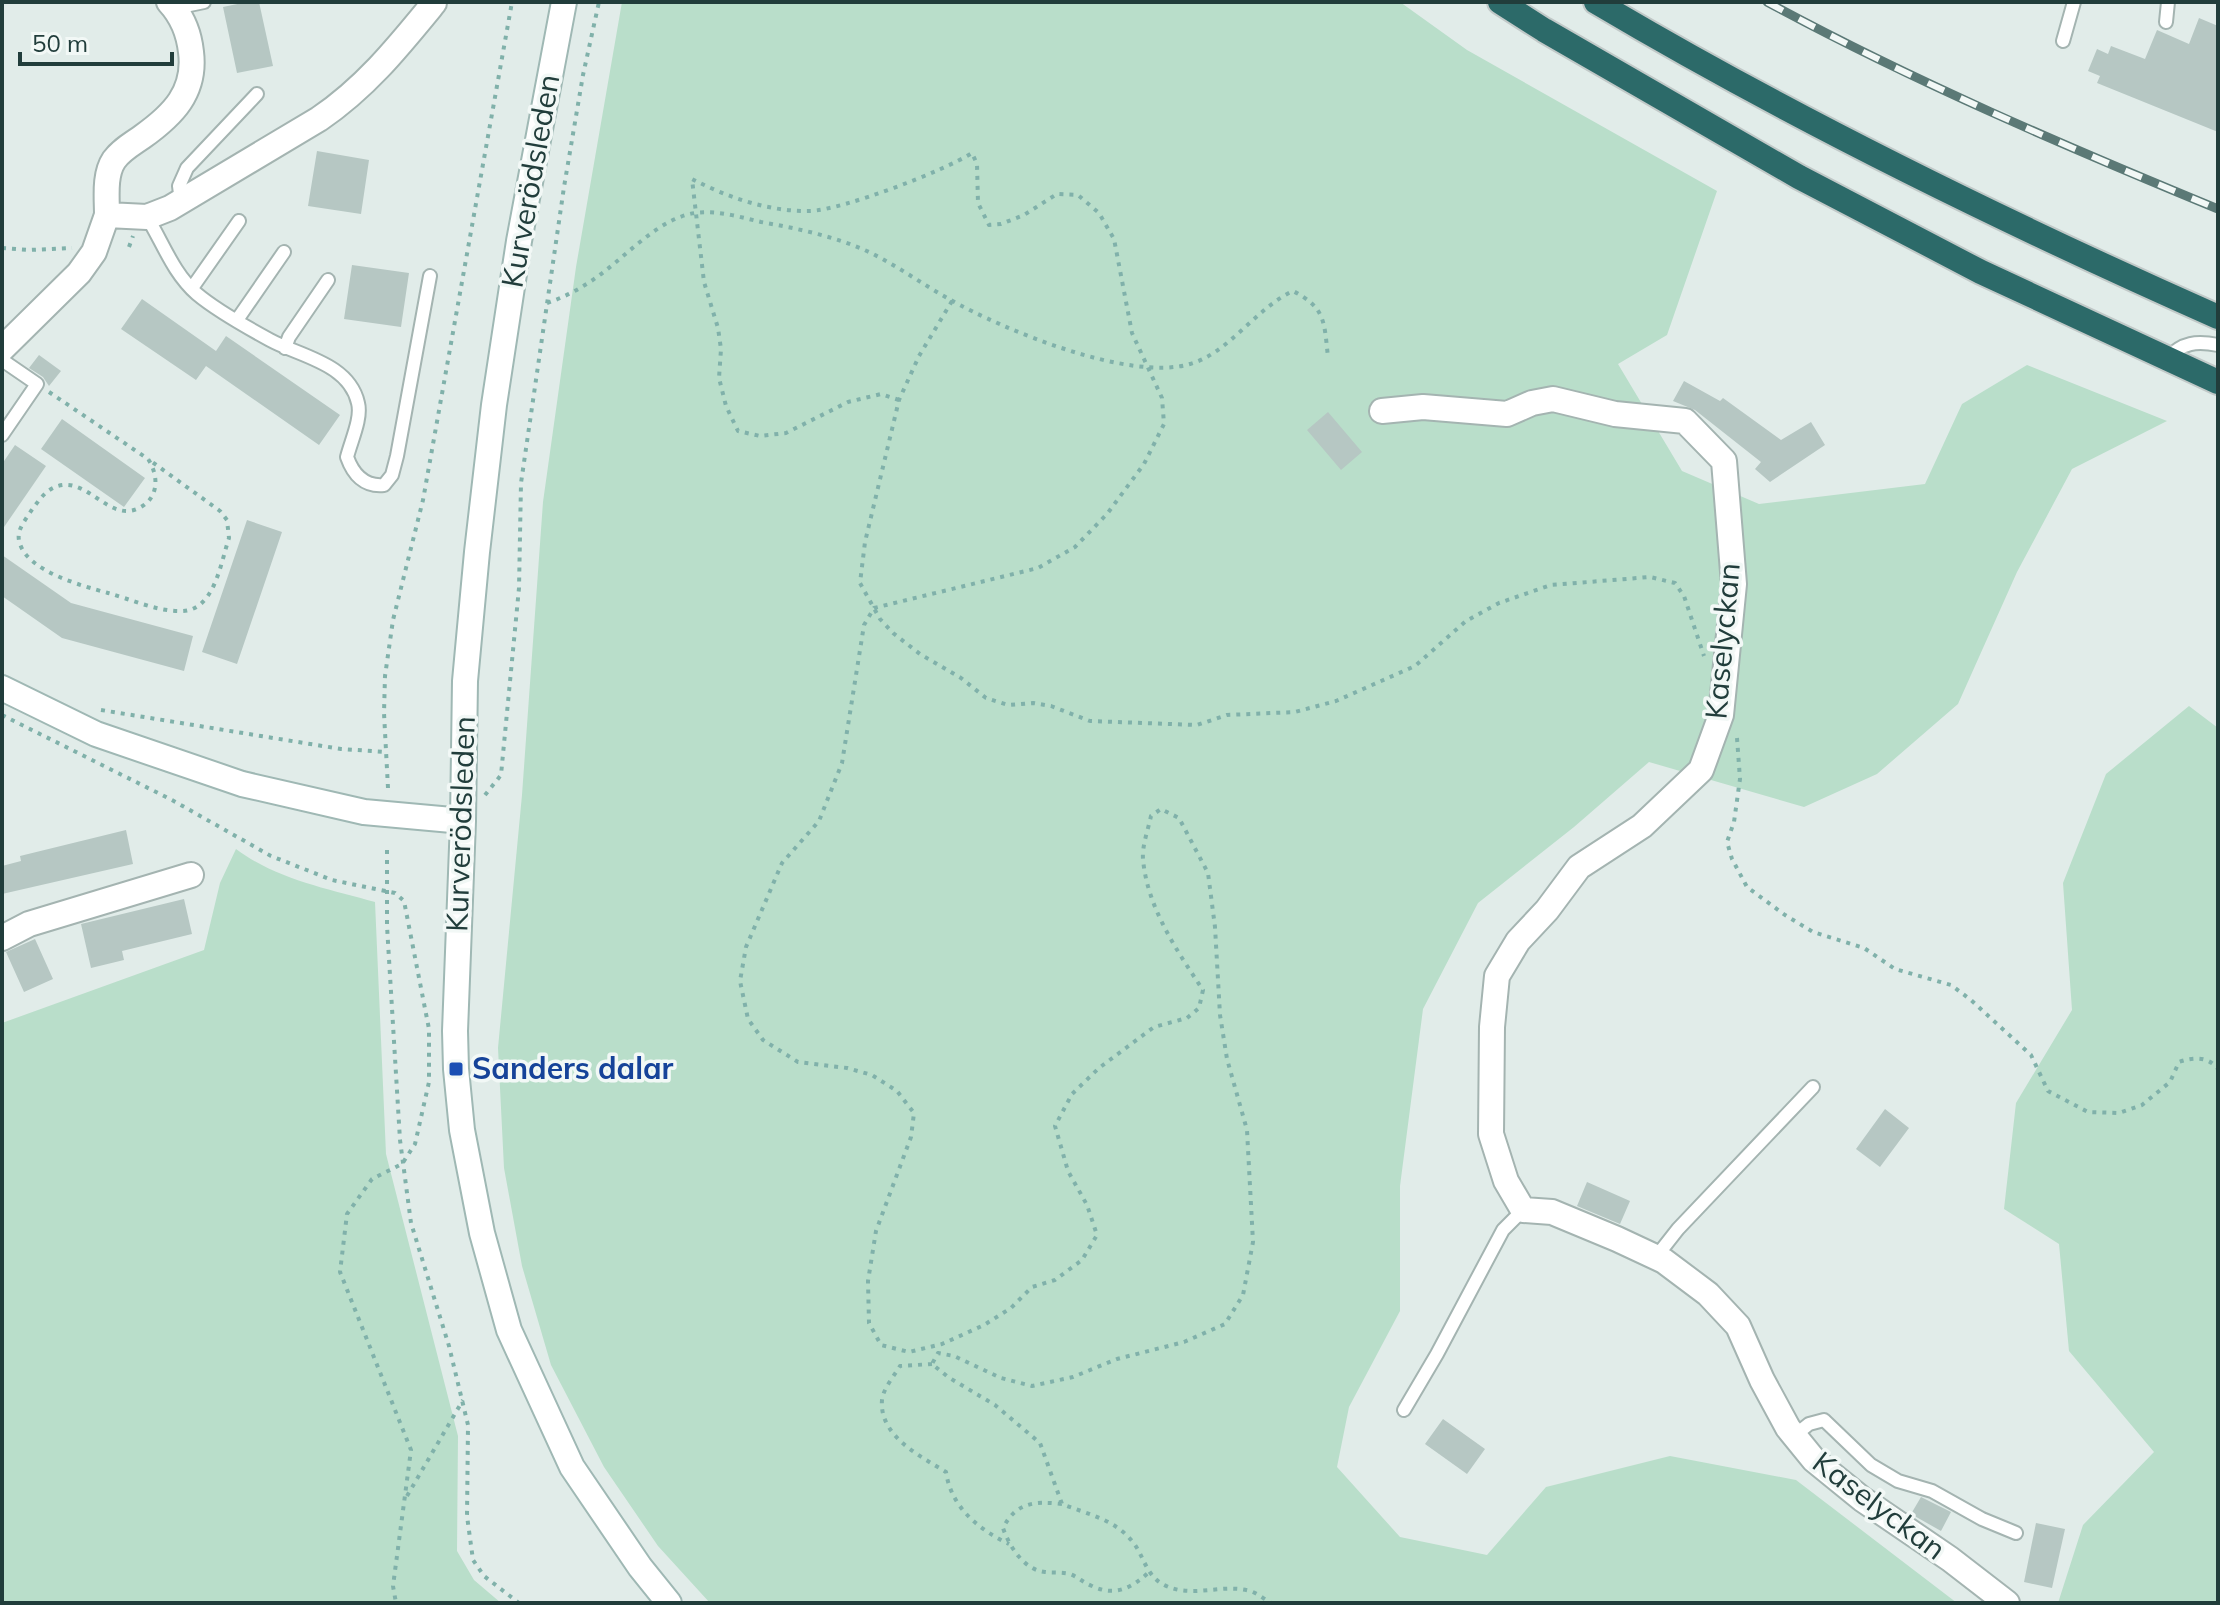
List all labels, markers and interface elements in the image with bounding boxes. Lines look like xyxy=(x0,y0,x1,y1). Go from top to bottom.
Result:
scale bar xyxy=(20,16,172,66)
text: 50 m xyxy=(32,28,88,58)
street label: Kurverödsleden xyxy=(493,71,567,290)
street label: Kaselyckan xyxy=(1696,561,1748,721)
street label: Kurverödsleden xyxy=(437,715,483,933)
place label: Sanders dalar xyxy=(472,1049,674,1087)
marker: Sanders dalar xyxy=(447,1060,465,1078)
street label: Kaselyckan xyxy=(1806,1443,1954,1568)

